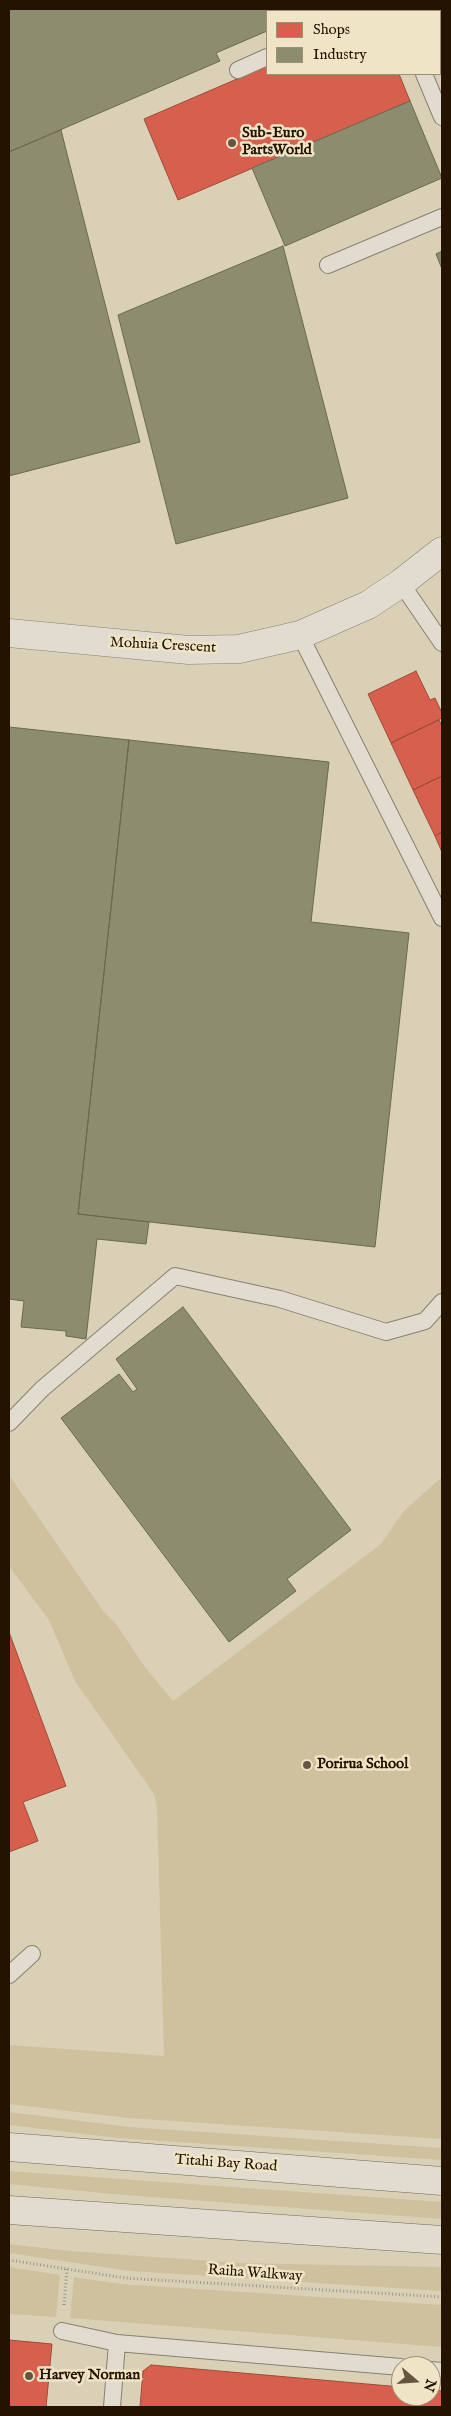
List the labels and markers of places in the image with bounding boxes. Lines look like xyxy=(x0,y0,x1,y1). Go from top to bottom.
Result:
place label: Sub-Euro PartsWorld xyxy=(242,125,312,160)
marker: Sub-Euro PartsWorld xyxy=(226,137,238,149)
place label: Porirua School xyxy=(317,1756,408,1774)
marker: Porirua School xyxy=(301,1759,313,1771)
place label: Harvey Norman xyxy=(39,2367,140,2385)
marker: Harvey Norman xyxy=(23,2370,35,2382)

